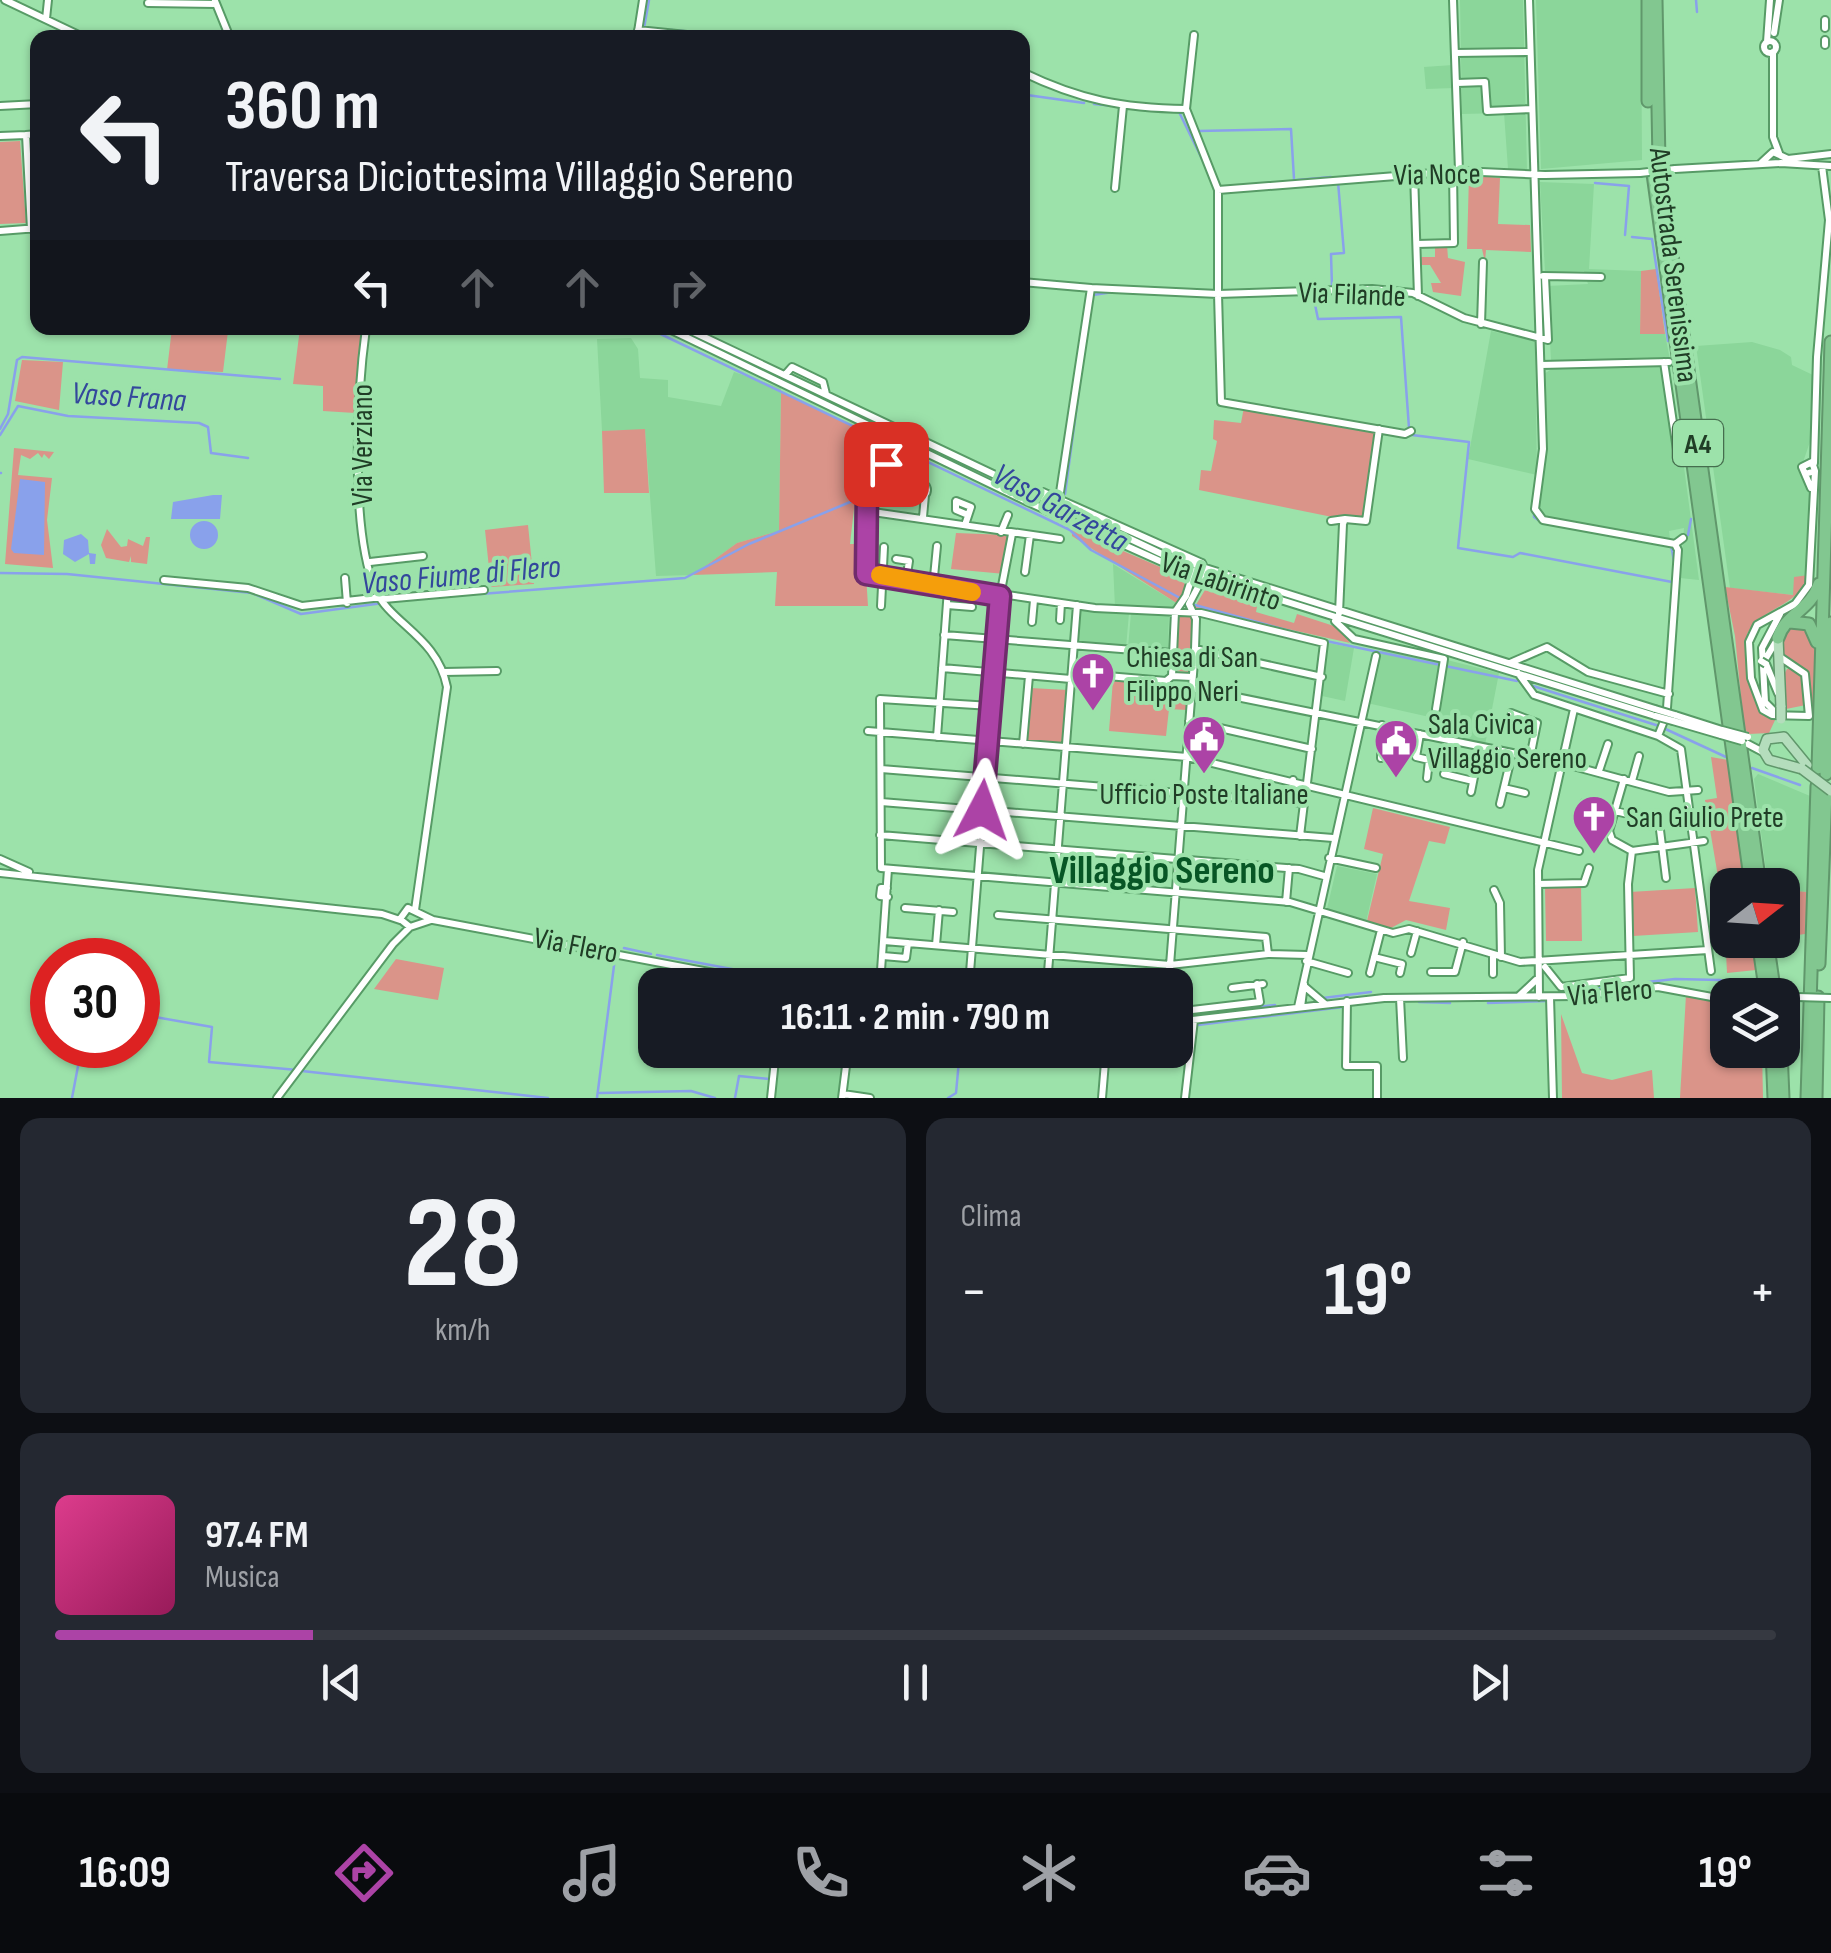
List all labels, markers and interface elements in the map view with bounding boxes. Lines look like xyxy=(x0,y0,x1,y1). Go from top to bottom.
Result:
text: 360 m xyxy=(225,65,380,149)
icon: left xyxy=(60,70,190,200)
street label: Autostrada Serenissima xyxy=(1641,145,1705,385)
text: Traversa Diciottesima Villaggio Sereno xyxy=(225,150,794,205)
street label: Via Noce xyxy=(1393,156,1481,194)
icon: left xyxy=(345,260,400,315)
icon: ahead xyxy=(450,260,505,315)
icon: ahead xyxy=(555,260,610,315)
icon: right xyxy=(660,260,715,315)
street label: Via Filande xyxy=(1298,275,1406,315)
water label: Vaso Frana xyxy=(70,374,187,421)
street label: Via Verziano xyxy=(345,384,381,506)
road number: A4 xyxy=(1673,420,1723,466)
pin xyxy=(844,422,929,507)
icon: arrive xyxy=(859,437,914,492)
water label: Vaso Garzetta xyxy=(986,455,1135,561)
street label: Via Labirinto xyxy=(1156,545,1285,619)
water label: Vaso Fiume di Flero xyxy=(360,547,562,604)
place label: Chiesa di San Filippo Neri xyxy=(1126,640,1258,710)
church icon: Chiesa di San Filippo Neri xyxy=(1070,651,1116,712)
place label: Sala Civica Villaggio Sereno xyxy=(1428,707,1587,777)
public building icon: Ufficio Poste Italiane xyxy=(1181,714,1227,775)
public building icon: Sala Civica Villaggio Sereno xyxy=(1373,718,1419,779)
position arrow xyxy=(930,758,1034,862)
place label: Ufficio Poste Italiane xyxy=(1100,777,1308,813)
church icon: San Giulio Prete xyxy=(1571,794,1617,855)
place label: San Giulio Prete xyxy=(1626,800,1784,836)
district label: Villaggio Sereno xyxy=(1049,847,1275,895)
north arrow xyxy=(1710,868,1800,958)
map controls xyxy=(1710,868,1800,1068)
street label: Via Flero xyxy=(531,920,621,972)
speed limit sign: 30 xyxy=(30,938,160,1068)
street label: Via Flero xyxy=(1566,971,1654,1015)
button: layers xyxy=(1710,978,1800,1068)
text: 16:11 · 2 min · 790 m xyxy=(781,995,1050,1040)
text: 28 xyxy=(404,1168,522,1324)
text: Clima xyxy=(961,1197,1021,1236)
text: 19° xyxy=(1324,1246,1412,1337)
text: − xyxy=(961,1259,987,1326)
text: + xyxy=(1749,1259,1776,1326)
text: km/h xyxy=(435,1311,490,1350)
text: 97.4 FM xyxy=(205,1513,308,1558)
text: Musica xyxy=(205,1558,280,1597)
icon: previous xyxy=(314,1655,369,1710)
icon: pause xyxy=(888,1655,943,1710)
icon: next xyxy=(1462,1655,1517,1710)
icon: directions xyxy=(329,1838,399,1908)
icon: music xyxy=(557,1838,627,1908)
icon: phone xyxy=(786,1838,856,1908)
icon: climate xyxy=(1014,1838,1084,1908)
icon: car xyxy=(1242,1838,1312,1908)
icon: filters xyxy=(1471,1838,1541,1908)
text: 16:09 xyxy=(79,1846,171,1901)
text: 19° xyxy=(1699,1846,1752,1901)

